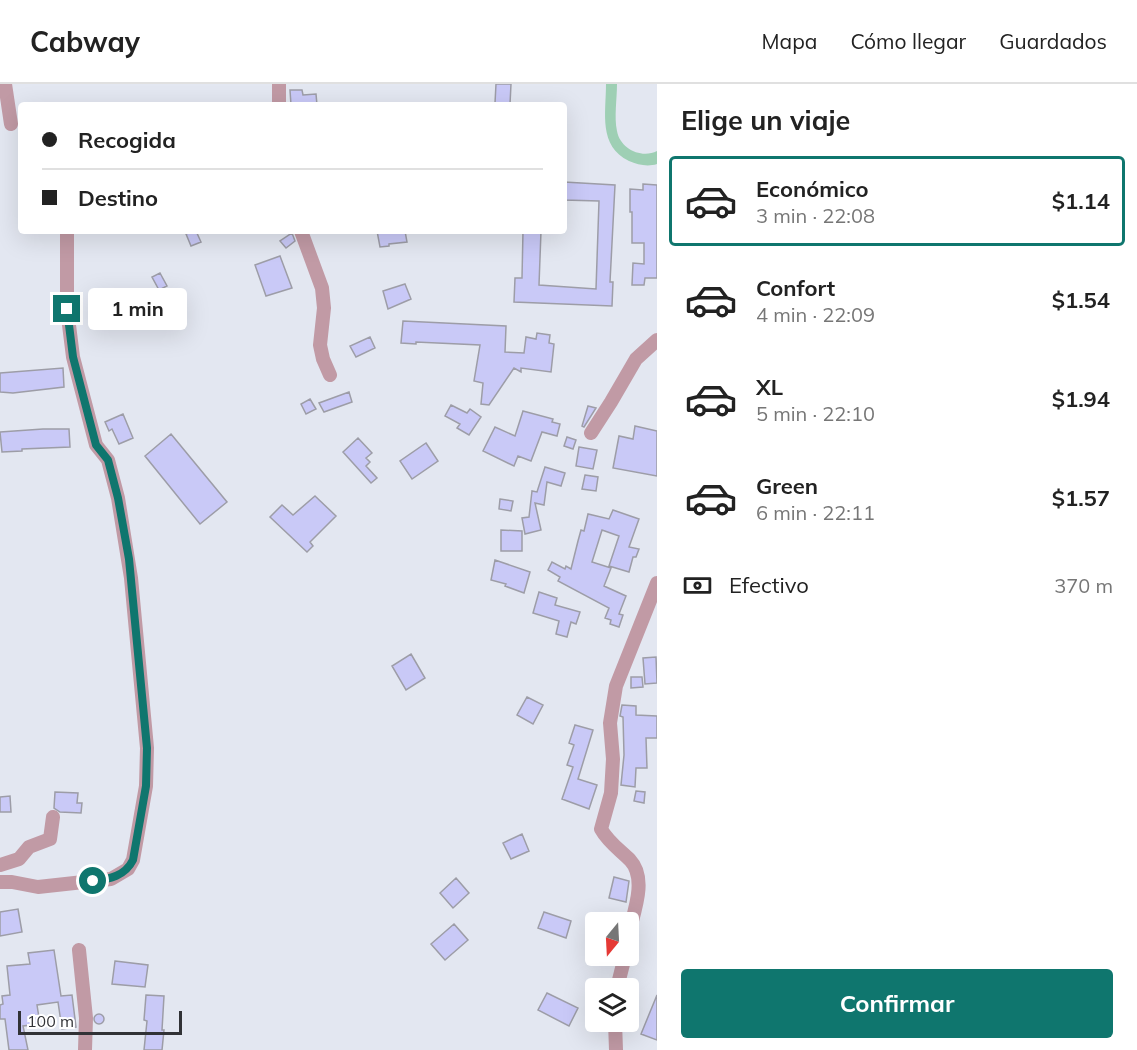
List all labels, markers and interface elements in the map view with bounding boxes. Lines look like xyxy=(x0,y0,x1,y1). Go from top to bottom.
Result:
text: Cabway xyxy=(30,24,140,59)
text: Mapa xyxy=(762,28,817,54)
text: Cómo llegar xyxy=(850,28,966,54)
text: Guardados xyxy=(999,28,1107,54)
text: Elige un viaje xyxy=(681,103,850,137)
text: Recogida xyxy=(78,126,176,154)
icon: car xyxy=(684,174,738,228)
text: Económico xyxy=(756,175,869,203)
text: Destino xyxy=(78,184,158,212)
text: $1.14 xyxy=(1052,187,1110,215)
text: 3 min · 22:08 xyxy=(756,203,875,228)
icon: car xyxy=(684,273,738,327)
text: Confort xyxy=(756,274,835,302)
text: $1.54 xyxy=(1052,286,1110,314)
callout: 1 min xyxy=(88,288,187,330)
route end xyxy=(53,295,80,322)
text: 1 min xyxy=(111,296,164,321)
text: 4 min · 22:09 xyxy=(756,302,875,327)
icon: car xyxy=(684,372,738,426)
text: XL xyxy=(756,373,783,401)
text: $1.94 xyxy=(1052,385,1110,413)
text: 5 min · 22:10 xyxy=(756,401,875,426)
icon: car xyxy=(684,471,738,525)
text: Green xyxy=(756,472,818,500)
text: $1.57 xyxy=(1052,484,1110,512)
text: 6 min · 22:11 xyxy=(756,500,875,525)
icon: cash xyxy=(681,569,714,602)
text: Efectivo xyxy=(729,571,809,599)
text: 370 m xyxy=(1054,573,1113,598)
route start xyxy=(79,867,106,894)
north arrow xyxy=(585,912,639,966)
map controls xyxy=(585,912,639,1032)
button: Confirmar xyxy=(681,969,1113,1038)
button: layers xyxy=(585,978,639,1032)
scale bar xyxy=(18,1008,182,1036)
text: 100 m xyxy=(27,1011,74,1031)

